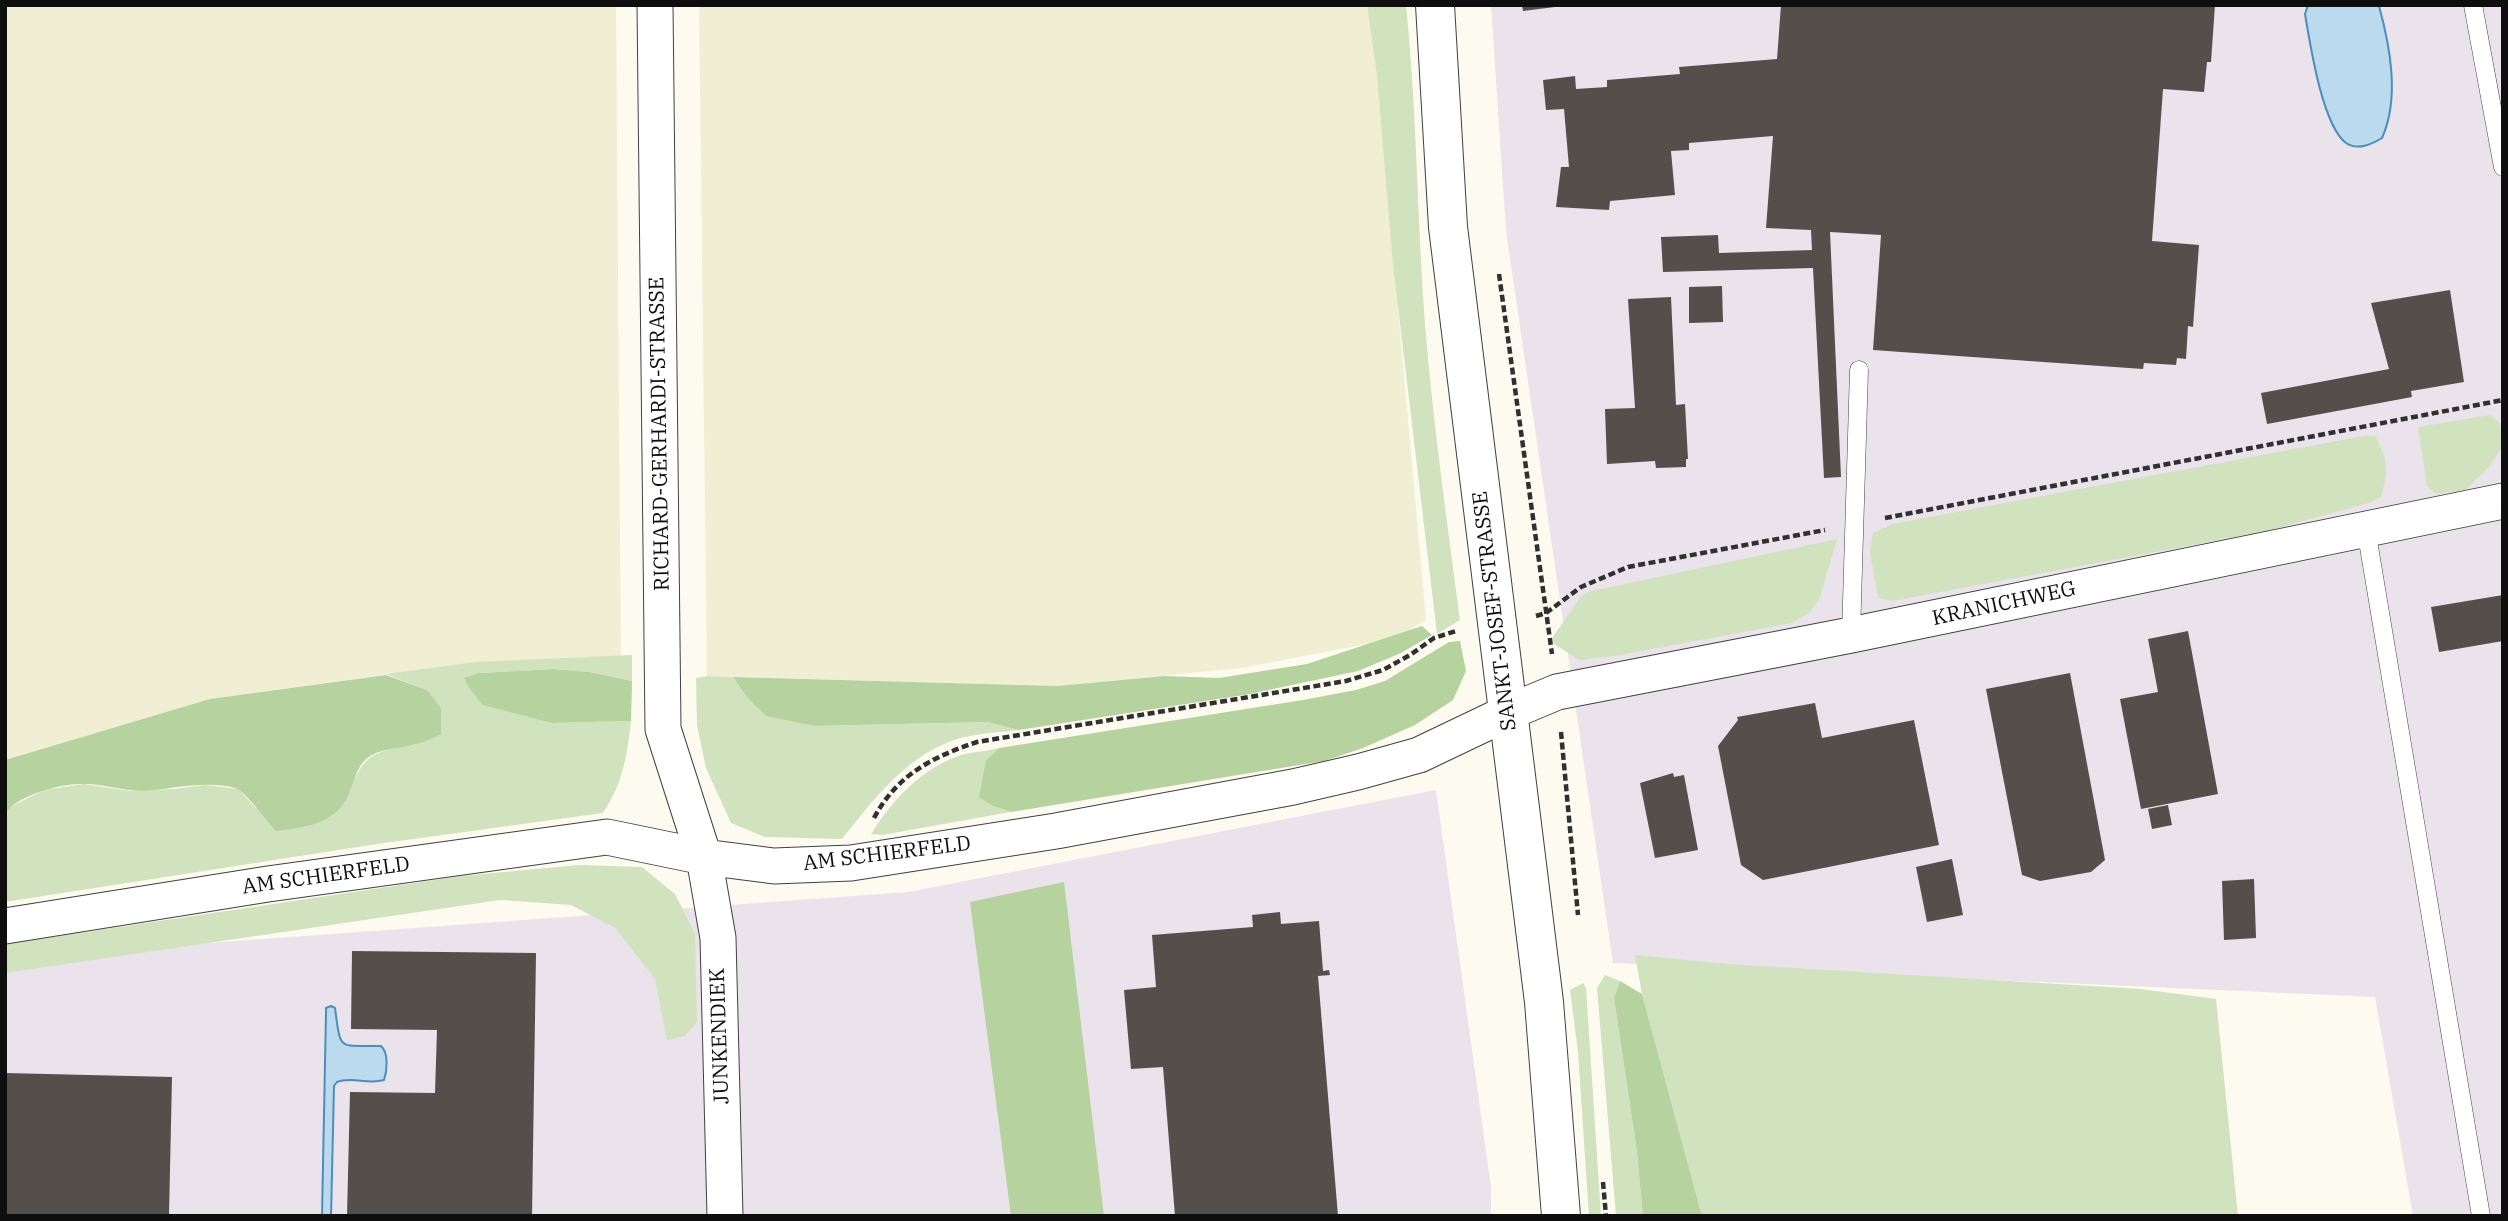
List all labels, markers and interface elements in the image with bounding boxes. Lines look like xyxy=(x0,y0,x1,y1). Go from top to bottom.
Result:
street label: RICHARD-GERHARDI-STRASSE xyxy=(645,277,675,591)
street label: SANKT-JOSEF-STRASSE xyxy=(1468,490,1522,732)
street label: KRANICHWEG xyxy=(1930,576,2078,632)
street label: AM SCHIERFELD xyxy=(802,831,972,877)
street label: AM SCHIERFELD xyxy=(241,852,411,900)
street label: JUNKENDIEK xyxy=(705,967,735,1105)

